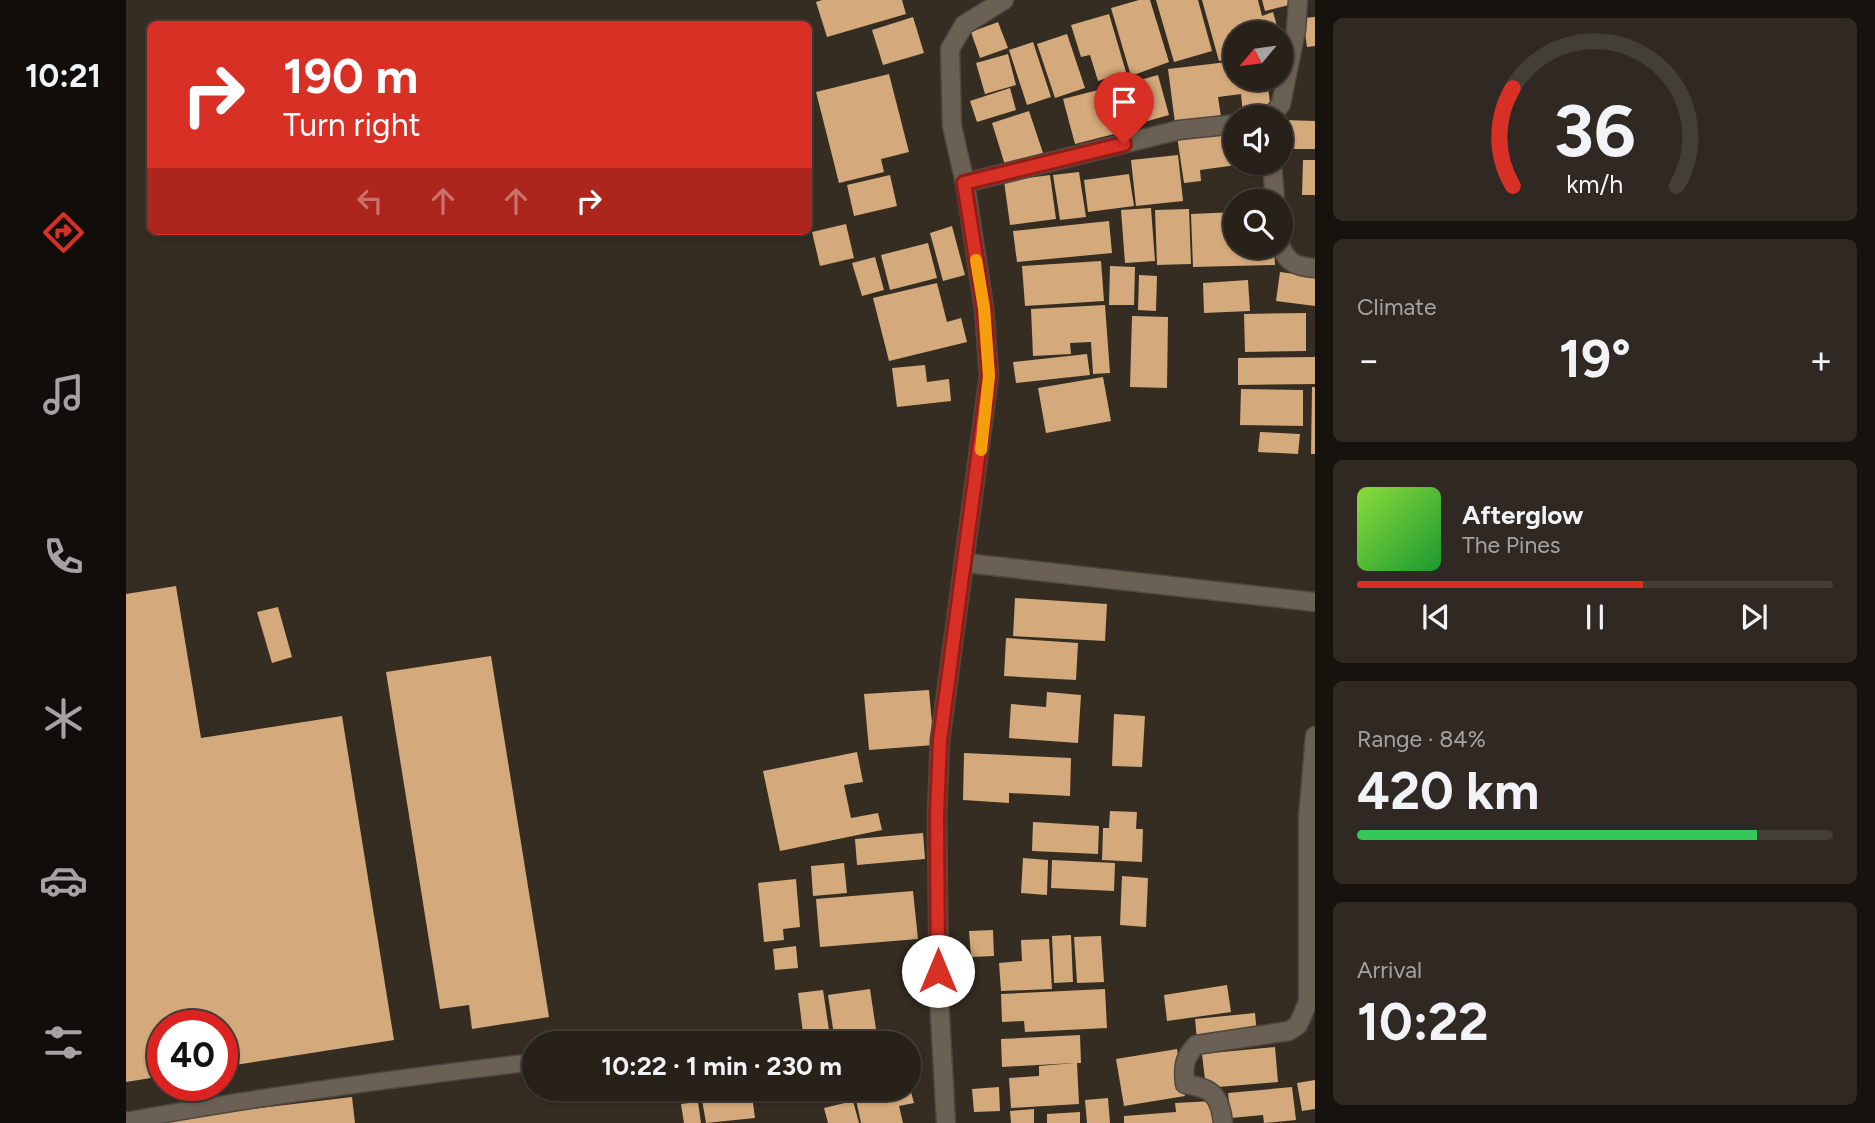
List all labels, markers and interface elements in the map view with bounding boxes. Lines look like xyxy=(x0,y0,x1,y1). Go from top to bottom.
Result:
north arrow xyxy=(1223,21,1293,91)
map controls xyxy=(1223,21,1293,259)
text: 190 m xyxy=(283,46,418,105)
icon: right xyxy=(168,49,259,140)
text: 10:21 xyxy=(25,57,101,95)
pin xyxy=(1094,72,1154,144)
icon: arrive xyxy=(1105,83,1143,121)
text: 36 xyxy=(1554,87,1636,174)
button: sound xyxy=(1223,105,1293,175)
text: Turn right xyxy=(283,106,421,144)
text: km/h xyxy=(1566,168,1624,198)
icon: left xyxy=(351,182,389,220)
icon: ahead xyxy=(424,182,462,220)
icon: ahead xyxy=(497,182,535,220)
icon: right xyxy=(570,182,608,220)
button: search xyxy=(1223,189,1293,259)
icon: directions xyxy=(39,208,88,257)
text: Climate xyxy=(1357,293,1436,321)
text: 19° xyxy=(1559,328,1631,390)
text: − xyxy=(1357,337,1381,383)
text: + xyxy=(1809,337,1833,383)
icon: music xyxy=(39,370,88,419)
text: Afterglow xyxy=(1462,499,1584,531)
text: The Pines xyxy=(1462,531,1561,559)
icon: phone xyxy=(39,532,88,581)
icon: previous xyxy=(1417,598,1455,636)
icon: pause xyxy=(1576,598,1614,636)
icon: next xyxy=(1735,598,1773,636)
icon: climate xyxy=(39,694,88,743)
text: Range · 84% xyxy=(1357,725,1486,753)
text: 420 km xyxy=(1357,760,1539,822)
icon: car xyxy=(39,856,88,905)
position arrow xyxy=(901,934,975,1008)
text: Arrival xyxy=(1357,956,1422,984)
text: 10:22 xyxy=(1357,991,1489,1053)
speed limit sign: 40 xyxy=(147,1010,238,1101)
icon: filters xyxy=(39,1018,88,1067)
text: 10:22 · 1 min · 230 m xyxy=(601,1050,842,1082)

